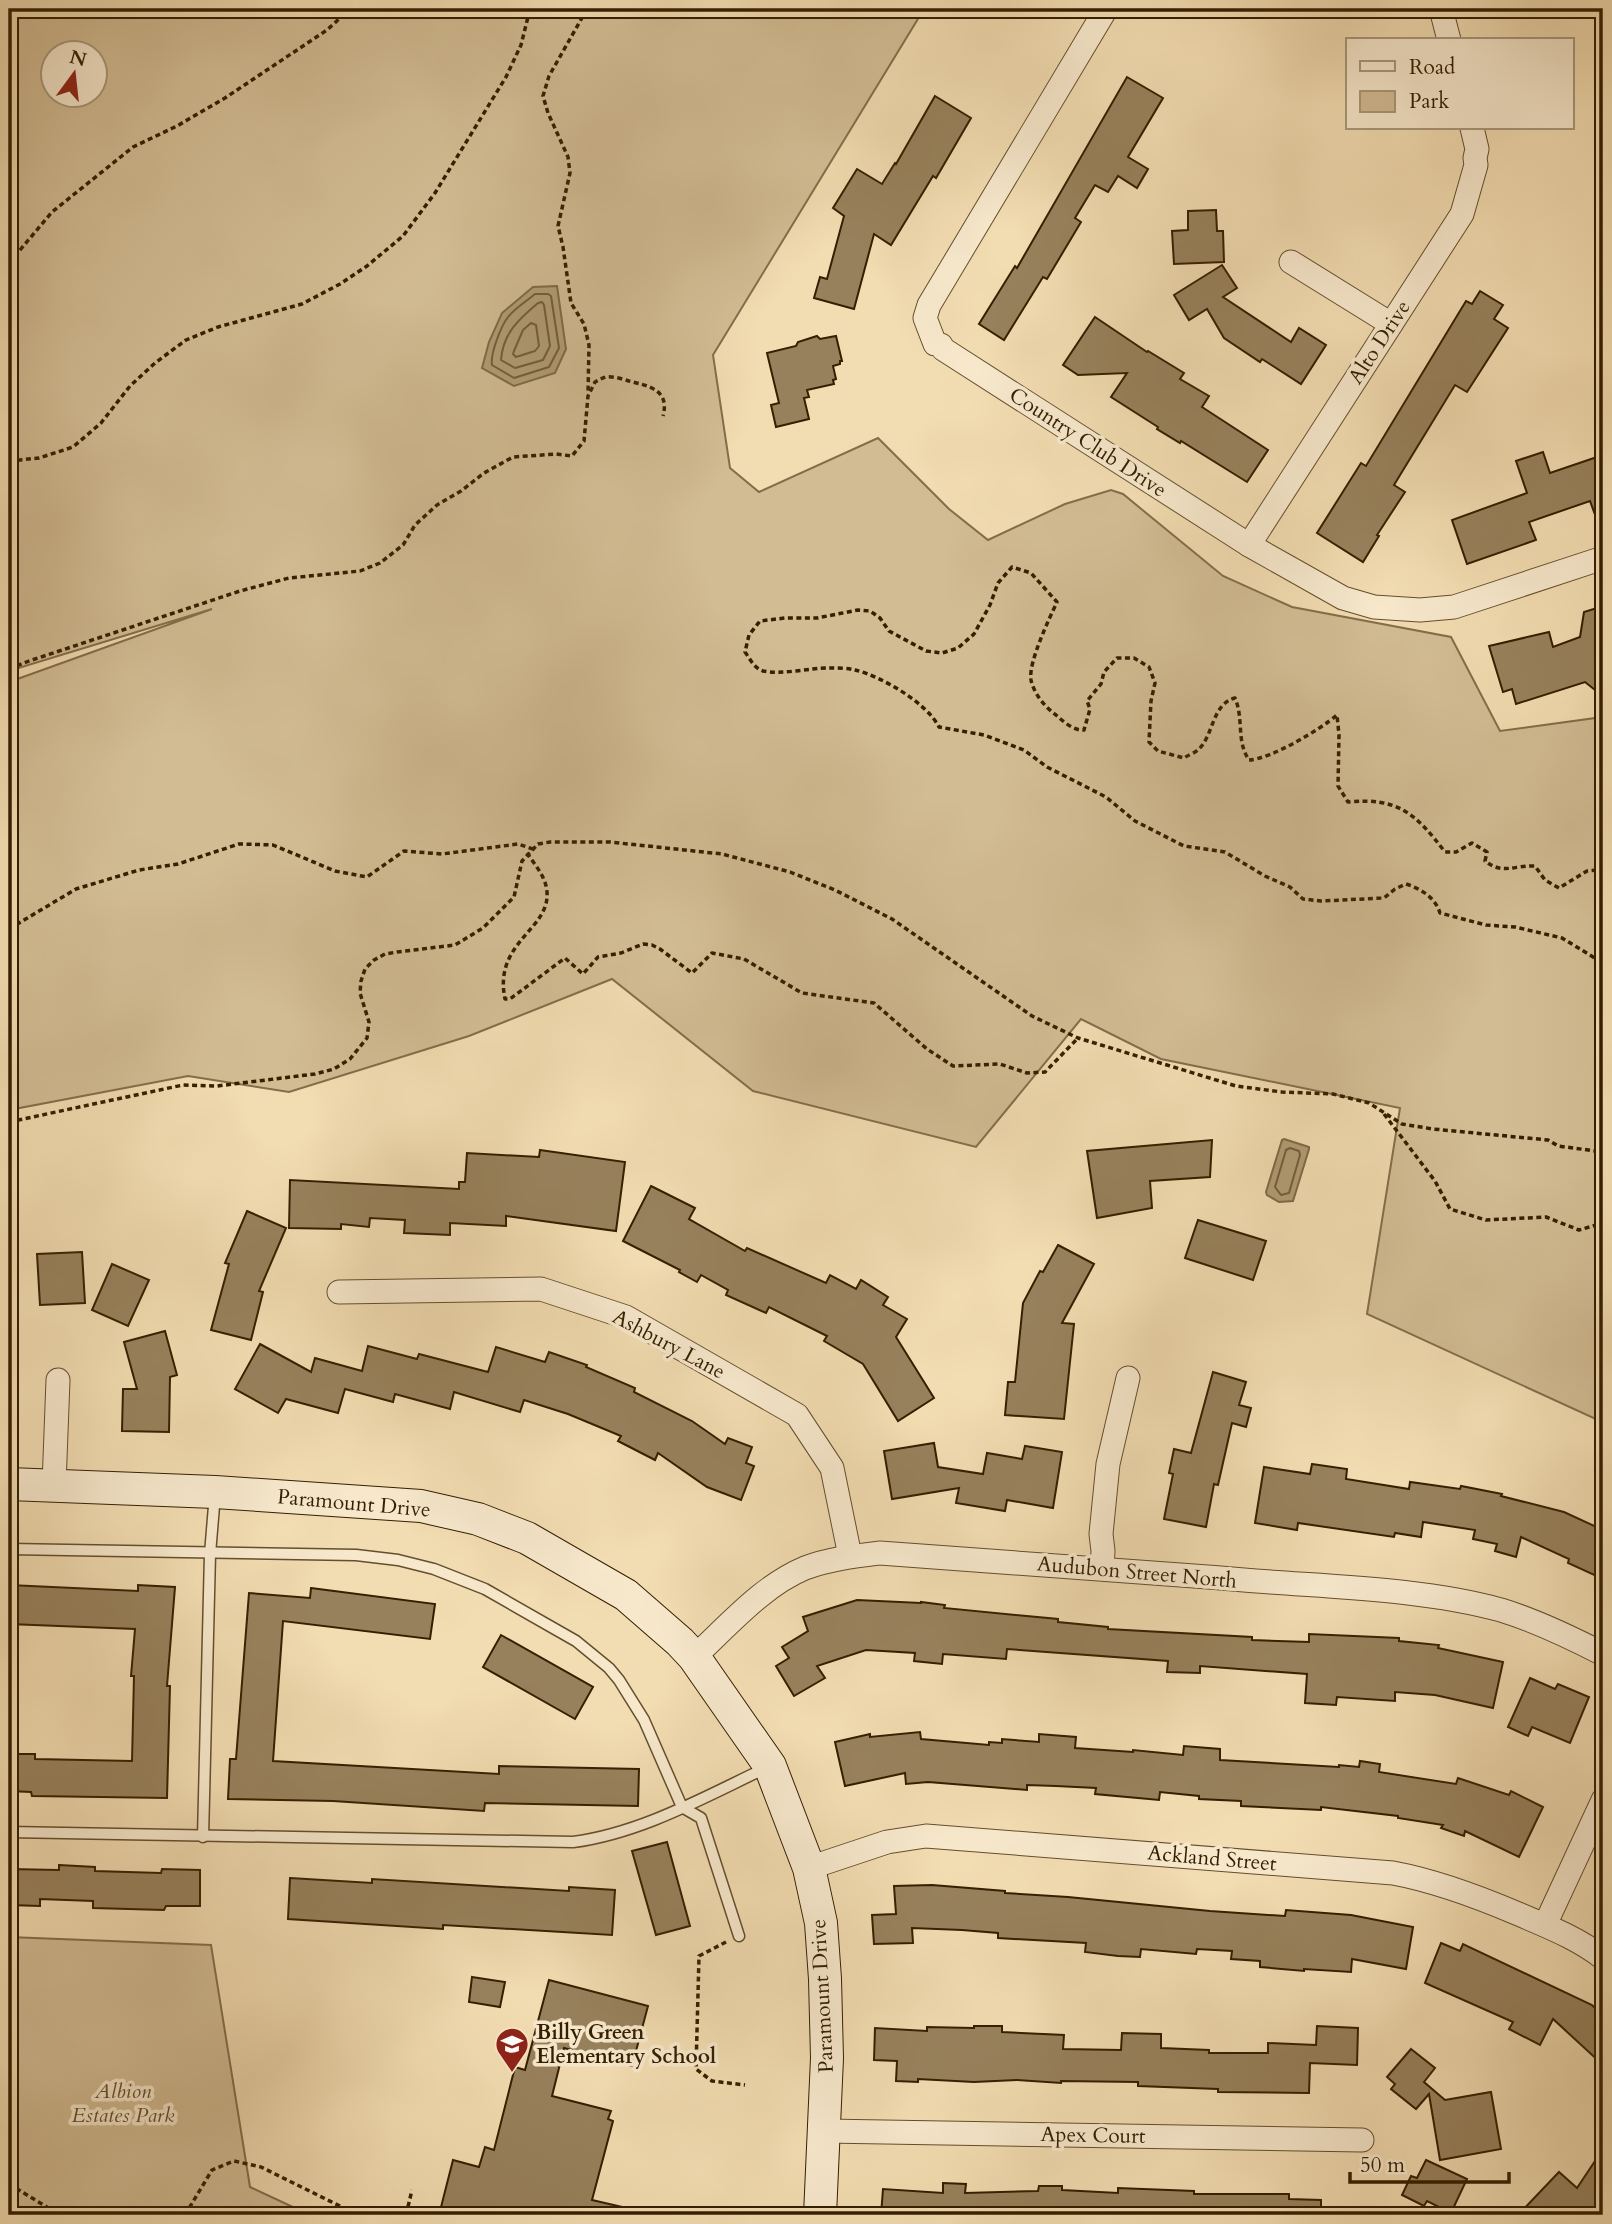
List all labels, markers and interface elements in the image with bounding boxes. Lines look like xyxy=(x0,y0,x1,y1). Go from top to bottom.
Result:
north arrow xyxy=(38,38,108,108)
legend xyxy=(1346,38,1574,130)
text: N xyxy=(67,44,90,73)
text: Road xyxy=(1409,53,1455,82)
text: Park xyxy=(1409,87,1450,116)
street label: Alto Drive xyxy=(1341,295,1417,390)
street label: Country Club Drive xyxy=(1003,381,1172,504)
street label: Ashbury Lane xyxy=(607,1303,730,1386)
street label: Paramount Drive xyxy=(276,1482,432,1525)
street label: Audubon Street North xyxy=(1036,1549,1239,1596)
street label: Ackland Street xyxy=(1146,1838,1278,1879)
street label: Paramount Drive xyxy=(804,1918,841,2074)
place label: Billy Green Elementary School xyxy=(536,2018,716,2071)
school or university icon: Billy Green Elementary School xyxy=(493,2025,531,2074)
park label: Albion Estates Park xyxy=(72,2077,175,2130)
street label: Apex Court xyxy=(1040,2120,1146,2151)
scale bar xyxy=(1350,2140,1509,2184)
text: 50 m xyxy=(1360,2151,1405,2180)

